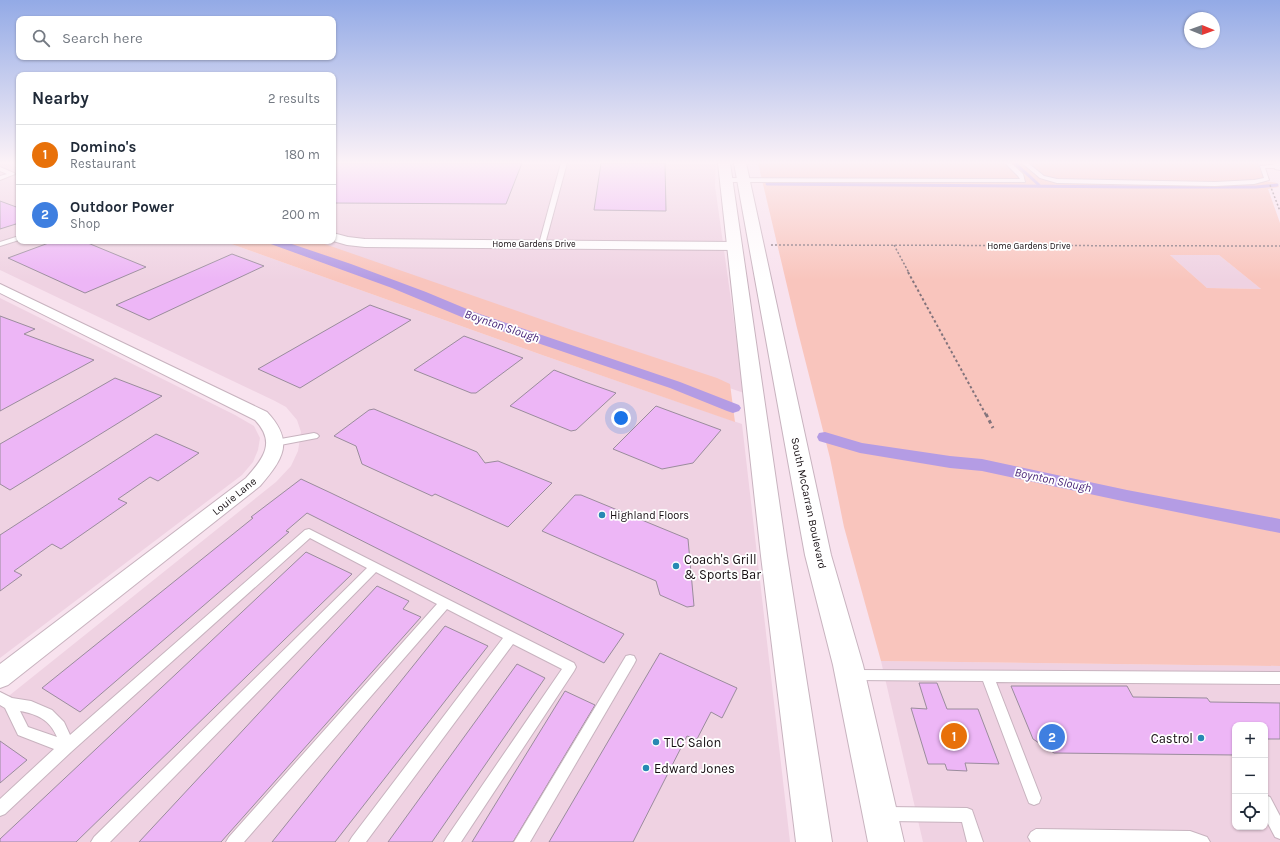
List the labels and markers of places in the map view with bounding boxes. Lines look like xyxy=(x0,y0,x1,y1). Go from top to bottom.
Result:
place label: Highland Floors xyxy=(610,509,689,522)
marker: Highland Floors xyxy=(597,510,607,520)
place label: Coach's Grill & Sports Bar xyxy=(684,552,761,582)
marker: Coach's Grill & Sports Bar xyxy=(671,561,681,571)
pin: 1 xyxy=(941,721,967,751)
pin: 2 xyxy=(1039,722,1065,752)
place label: Castrol xyxy=(1151,731,1193,746)
marker: Castrol xyxy=(1196,733,1206,743)
place label: TLC Salon xyxy=(664,735,721,750)
marker: TLC Salon xyxy=(651,737,661,747)
place label: Edward Jones xyxy=(654,761,735,776)
marker: Edward Jones xyxy=(641,763,651,773)

